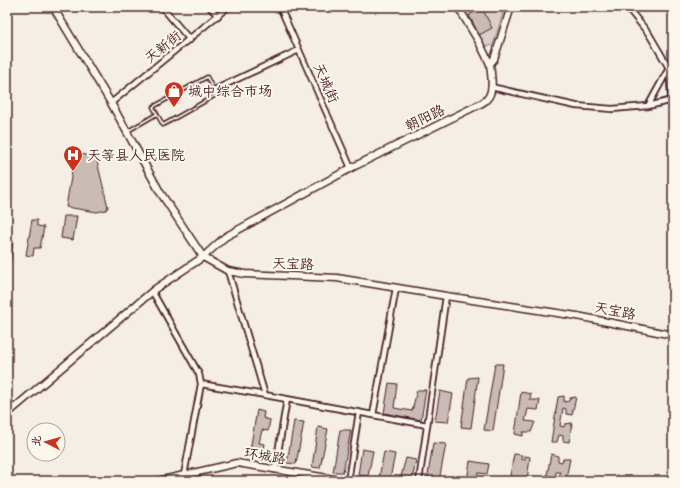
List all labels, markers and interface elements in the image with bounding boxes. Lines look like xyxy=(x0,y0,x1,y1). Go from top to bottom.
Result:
street label: 天新街 xyxy=(139,24,187,70)
street label: 天城街 xyxy=(306,59,346,107)
place label: 城中综合市场 xyxy=(188,79,272,104)
shop icon: 城中综合市场 xyxy=(163,80,185,108)
street label: 朝阳路 xyxy=(401,98,449,138)
place label: 天等县人民医院 xyxy=(87,143,185,168)
hospital icon: 天等县人民医院 xyxy=(62,144,84,172)
street label: 天宝路 xyxy=(272,251,314,277)
street label: 天宝路 xyxy=(592,295,638,327)
north arrow xyxy=(26,422,66,462)
text: 北 xyxy=(27,435,47,447)
street label: 环城路 xyxy=(242,440,288,472)

